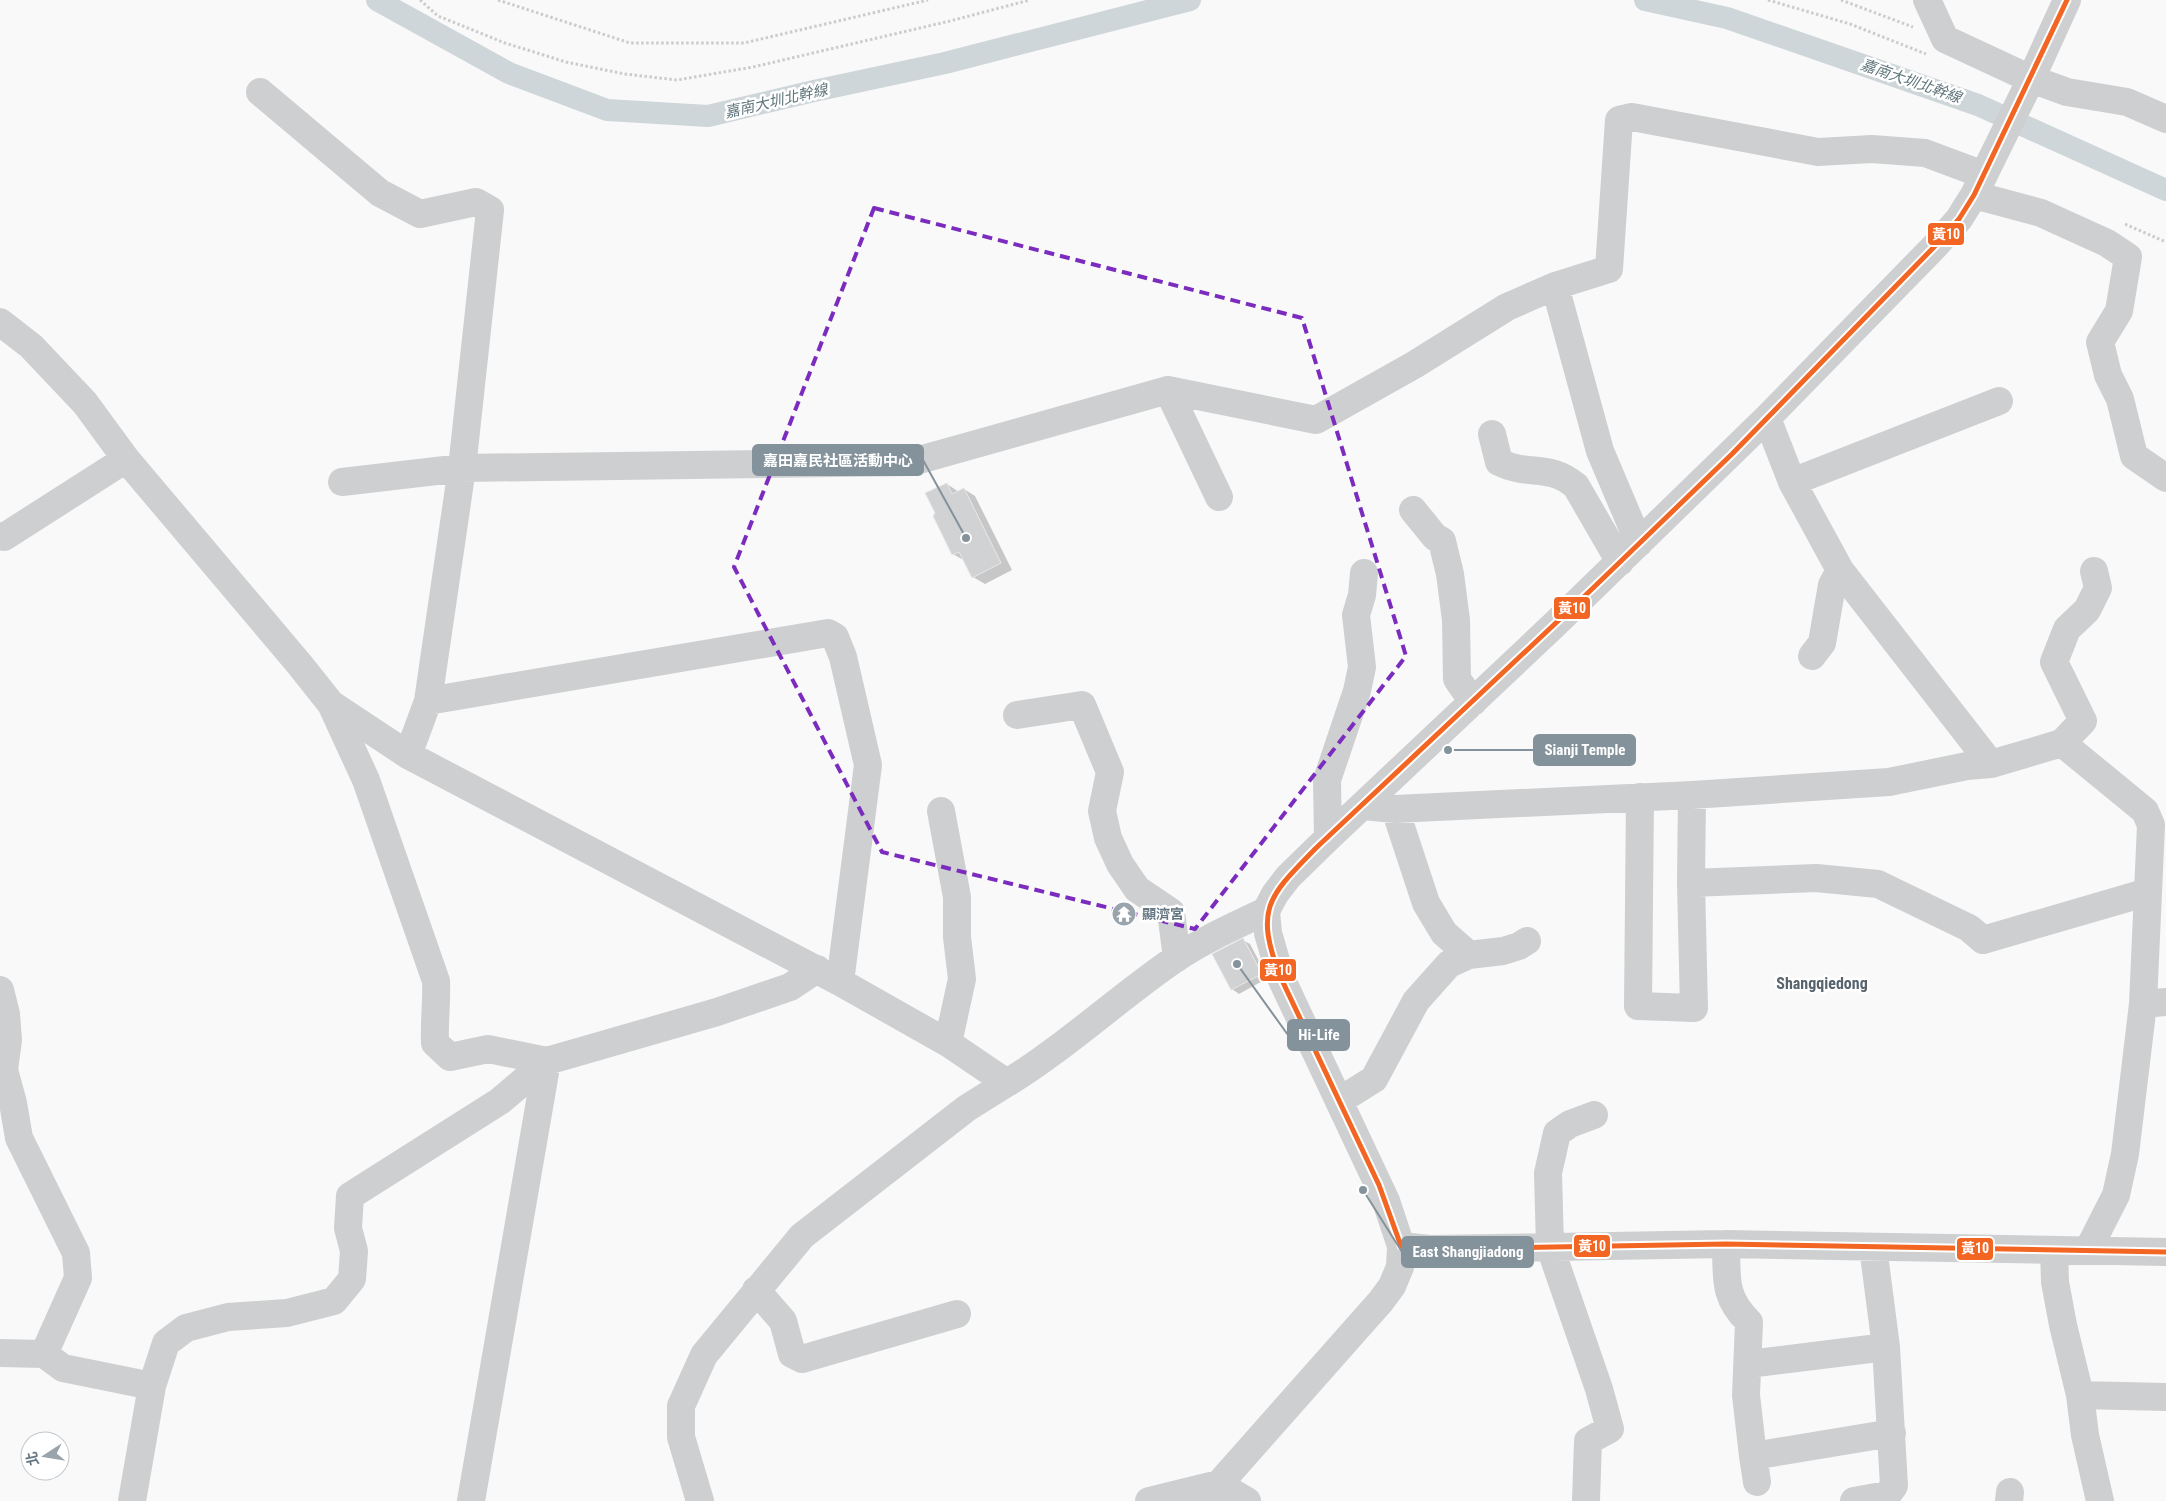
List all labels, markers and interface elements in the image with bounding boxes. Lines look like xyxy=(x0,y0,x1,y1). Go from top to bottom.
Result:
water label: 嘉南大圳北幹線 xyxy=(1858,55,1965,107)
water label: 嘉南大圳北幹線 xyxy=(723,80,831,122)
line badge: 黃10 xyxy=(1927,222,1965,246)
text: 黃10 xyxy=(1932,226,1960,242)
callout: 嘉田嘉民社區活動中心 xyxy=(753,445,923,475)
text: 嘉田嘉民社區活動中心 xyxy=(763,452,913,470)
line badge: 黃10 xyxy=(1553,596,1591,620)
text: 黃10 xyxy=(1558,600,1586,616)
callout: Sianji Temple xyxy=(1534,735,1635,765)
text: Sianji Temple xyxy=(1545,741,1625,759)
temple icon: 顯濟宮 xyxy=(1111,901,1137,927)
place label: 顯濟宮 xyxy=(1142,906,1184,922)
line badge: 黃10 xyxy=(1259,958,1297,982)
text: 黃10 xyxy=(1264,962,1292,978)
district label: Shangqiedong xyxy=(1776,974,1868,993)
callout: Hi-Life xyxy=(1288,1020,1349,1050)
text: Hi-Life xyxy=(1298,1026,1340,1044)
line badge: 黃10 xyxy=(1573,1234,1611,1258)
callout: East Shangjiadong xyxy=(1402,1237,1533,1267)
line badge: 黃10 xyxy=(1956,1237,1994,1261)
text: 黃10 xyxy=(1578,1238,1606,1254)
text: 黃10 xyxy=(1961,1240,1989,1256)
text: East Shangjiadong xyxy=(1412,1243,1524,1261)
north arrow xyxy=(20,1431,70,1481)
text: 北 xyxy=(23,1450,42,1467)

